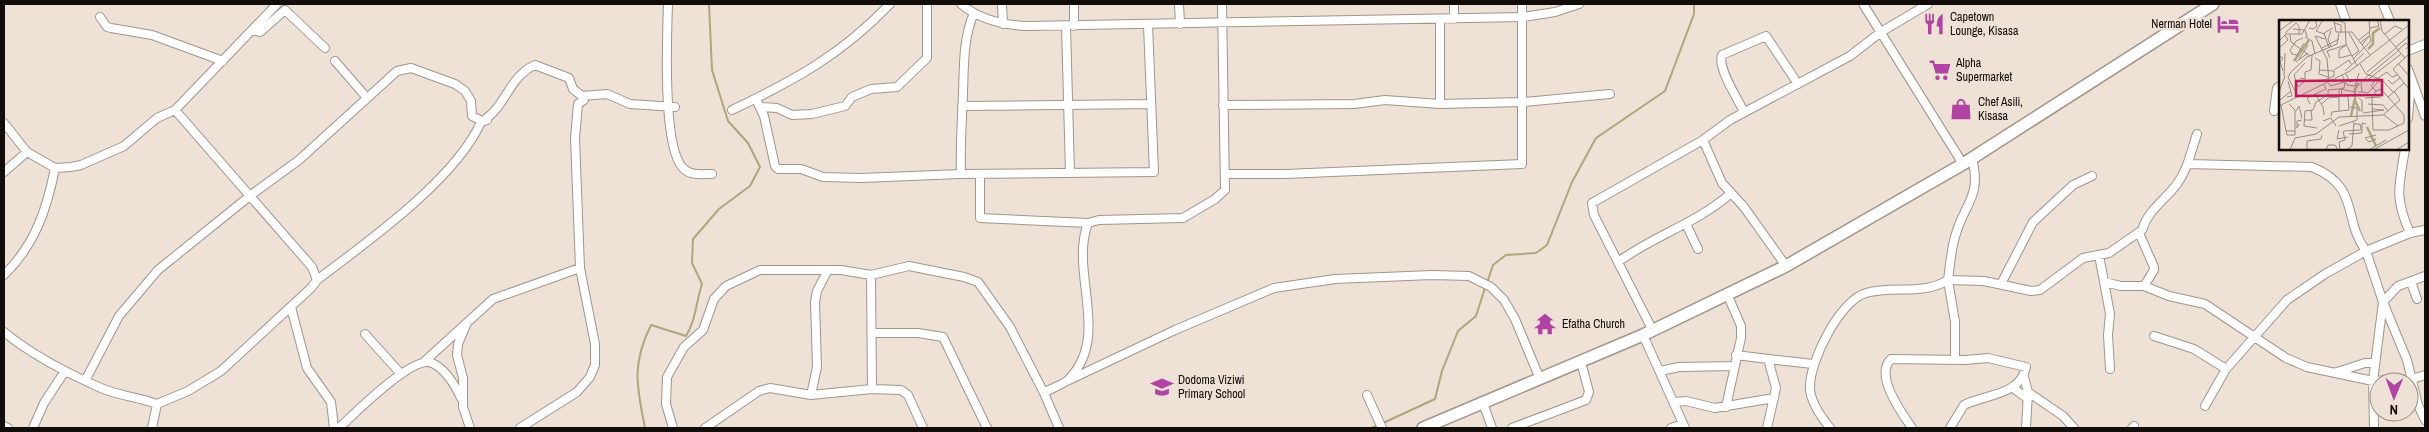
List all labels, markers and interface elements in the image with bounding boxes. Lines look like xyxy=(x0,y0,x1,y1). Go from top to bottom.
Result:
place label: Capetown Lounge, Kisasa xyxy=(1950,9,2019,39)
restaurant icon: Capetown Lounge, Kisasa xyxy=(1921,11,1947,37)
hotel icon: Nerman Hotel xyxy=(2215,11,2241,37)
place label: Nerman Hotel xyxy=(2151,16,2212,32)
inset map xyxy=(2279,20,2409,150)
place label: Alpha Supermarket xyxy=(1955,55,2013,85)
supermarket icon: Alpha Supermarket xyxy=(1927,57,1953,83)
place label: Chef Asili, Kisasa xyxy=(1978,94,2023,124)
shop icon: Chef Asili, Kisasa xyxy=(1948,96,1974,122)
temple icon: Efatha Church xyxy=(1532,311,1558,337)
place label: Efatha Church xyxy=(1562,316,1625,332)
place label: Dodoma Viziwi Primary School xyxy=(1178,372,1245,402)
north arrow xyxy=(2369,372,2419,422)
school or university icon: Dodoma Viziwi Primary School xyxy=(1149,374,1175,400)
text: N xyxy=(2389,401,2398,419)

